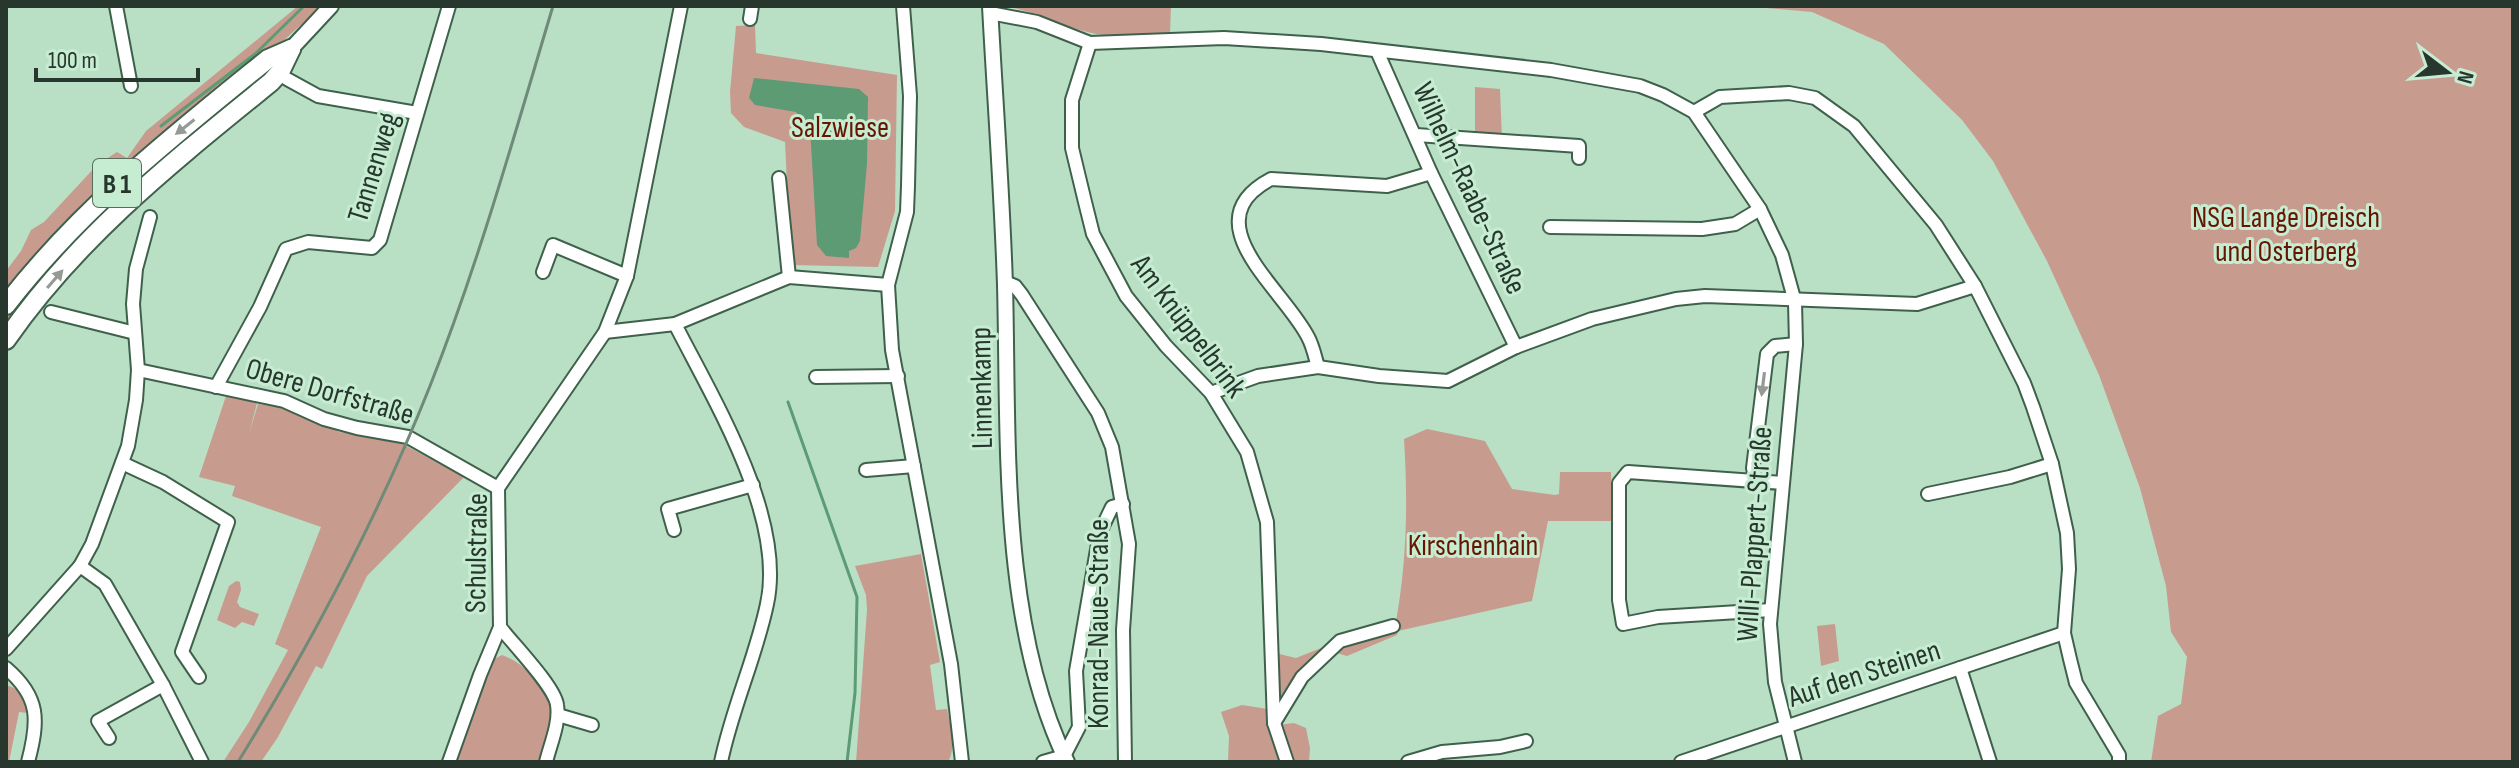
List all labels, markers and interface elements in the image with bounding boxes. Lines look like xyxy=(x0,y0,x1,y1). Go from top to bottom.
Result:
scale bar xyxy=(36,32,198,82)
north arrow xyxy=(2407,32,2487,112)
text: 100 m xyxy=(48,46,97,75)
text: N xyxy=(2450,68,2479,86)
street label: Wilhelm-Raabe-Straße xyxy=(1404,77,1534,300)
street label: Tannenweg xyxy=(340,108,408,227)
park label: Salzwiese xyxy=(791,110,889,146)
one-way arrow xyxy=(175,118,195,134)
road number: B 1 xyxy=(93,159,141,207)
park label: NSG Lange Dreisch und Osterberg xyxy=(2192,200,2380,270)
street label: Am Knüppelbrink xyxy=(1122,247,1254,406)
one-way arrow xyxy=(45,269,63,288)
street label: Linnenkamp xyxy=(963,327,1001,449)
street label: Obere Dorfstraße xyxy=(241,351,418,433)
one-way arrow xyxy=(1756,372,1769,397)
street label: Willi-Plappert-Straße xyxy=(1730,425,1780,643)
street label: Schulstraße xyxy=(458,493,496,613)
street label: Konrad-Naue-Straße xyxy=(1081,519,1117,729)
park label: Kirschenhain xyxy=(1408,528,1538,564)
street label: Auf den Steinen xyxy=(1783,632,1945,716)

